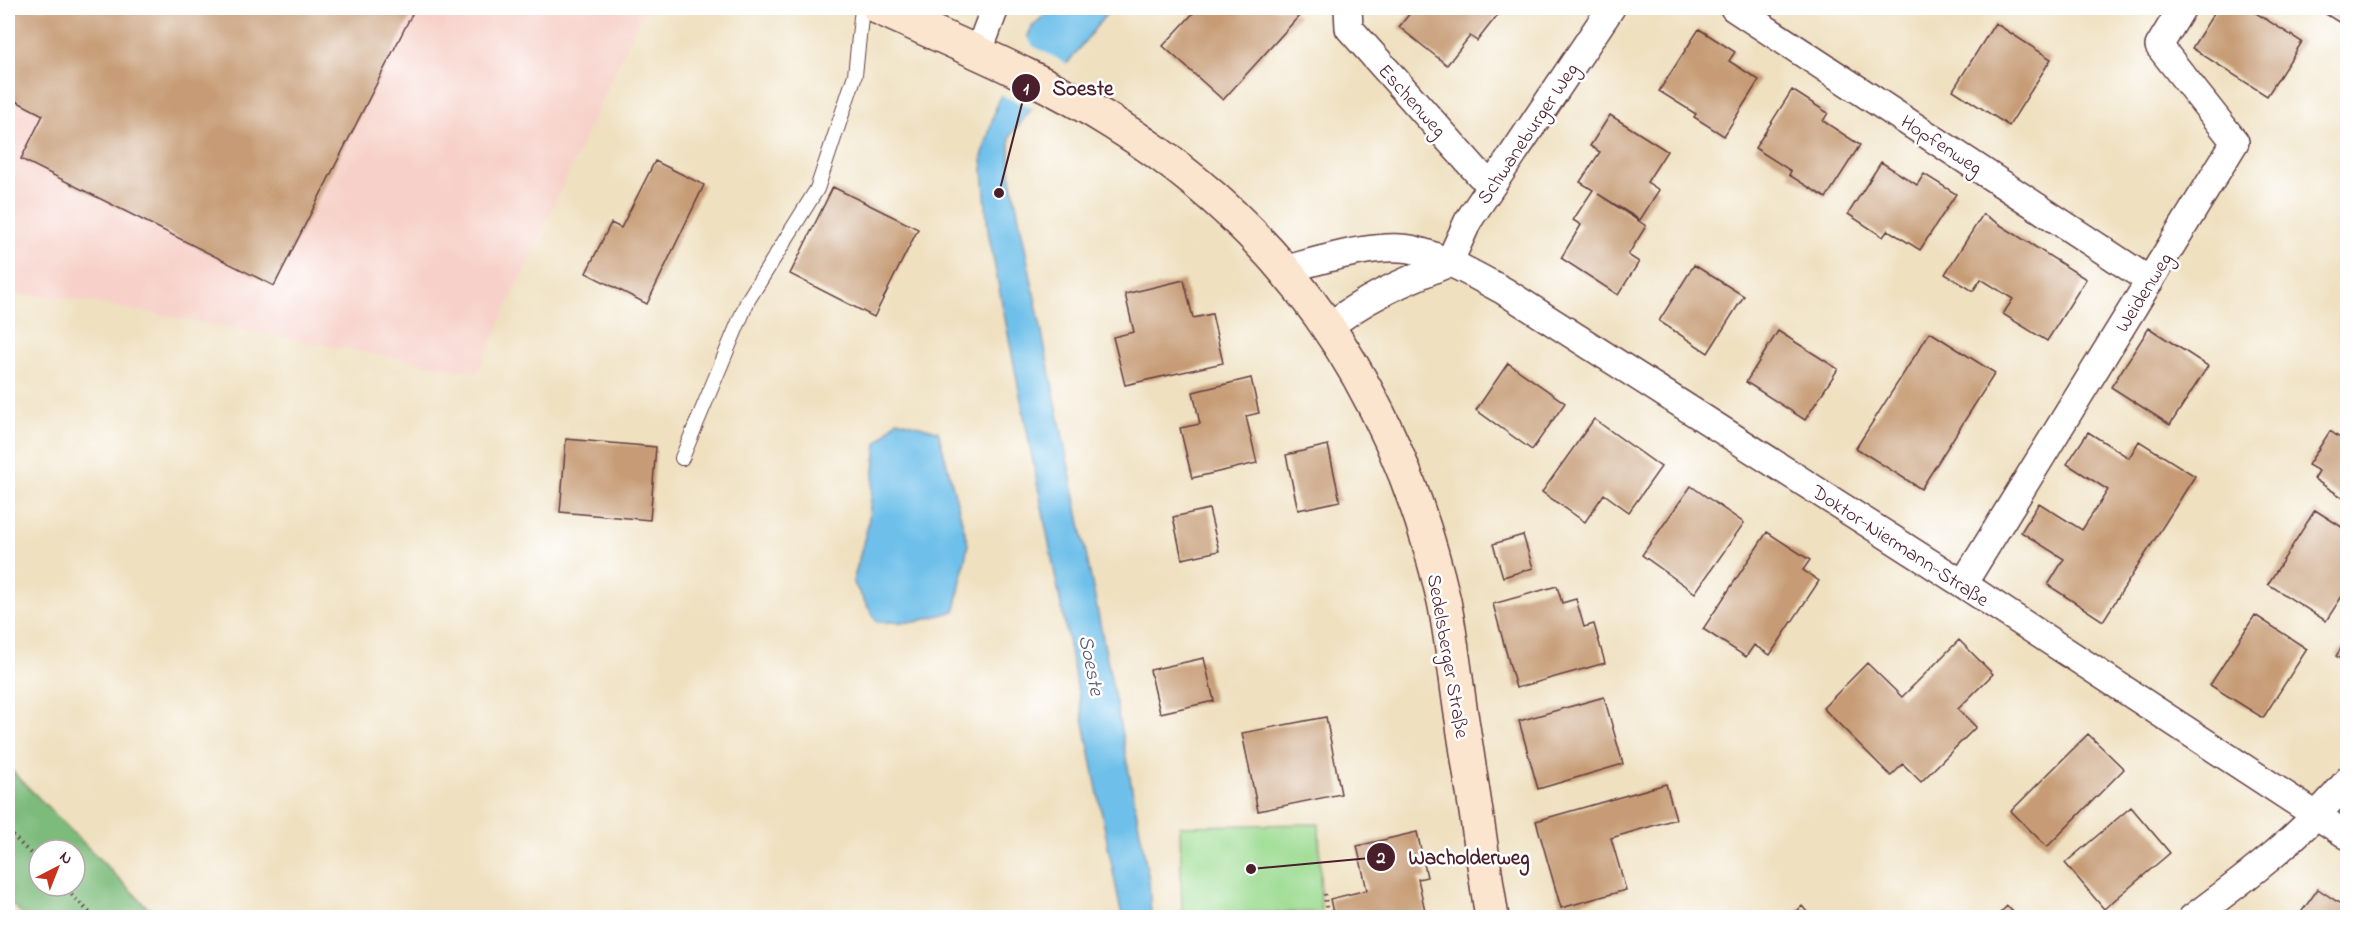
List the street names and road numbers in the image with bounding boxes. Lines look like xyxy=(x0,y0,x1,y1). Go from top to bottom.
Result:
street label: Eschenweg xyxy=(1369,58,1452,146)
street label: Schwaneburger Weg xyxy=(1471,58,1588,211)
street label: Hopfenweg xyxy=(1894,109,1987,184)
street label: Weidenweg xyxy=(2109,248,2182,339)
street label: Doktor-Niermann-Straße xyxy=(1805,478,1994,615)
street label: Sedelsberger Straße xyxy=(1417,572,1475,741)

